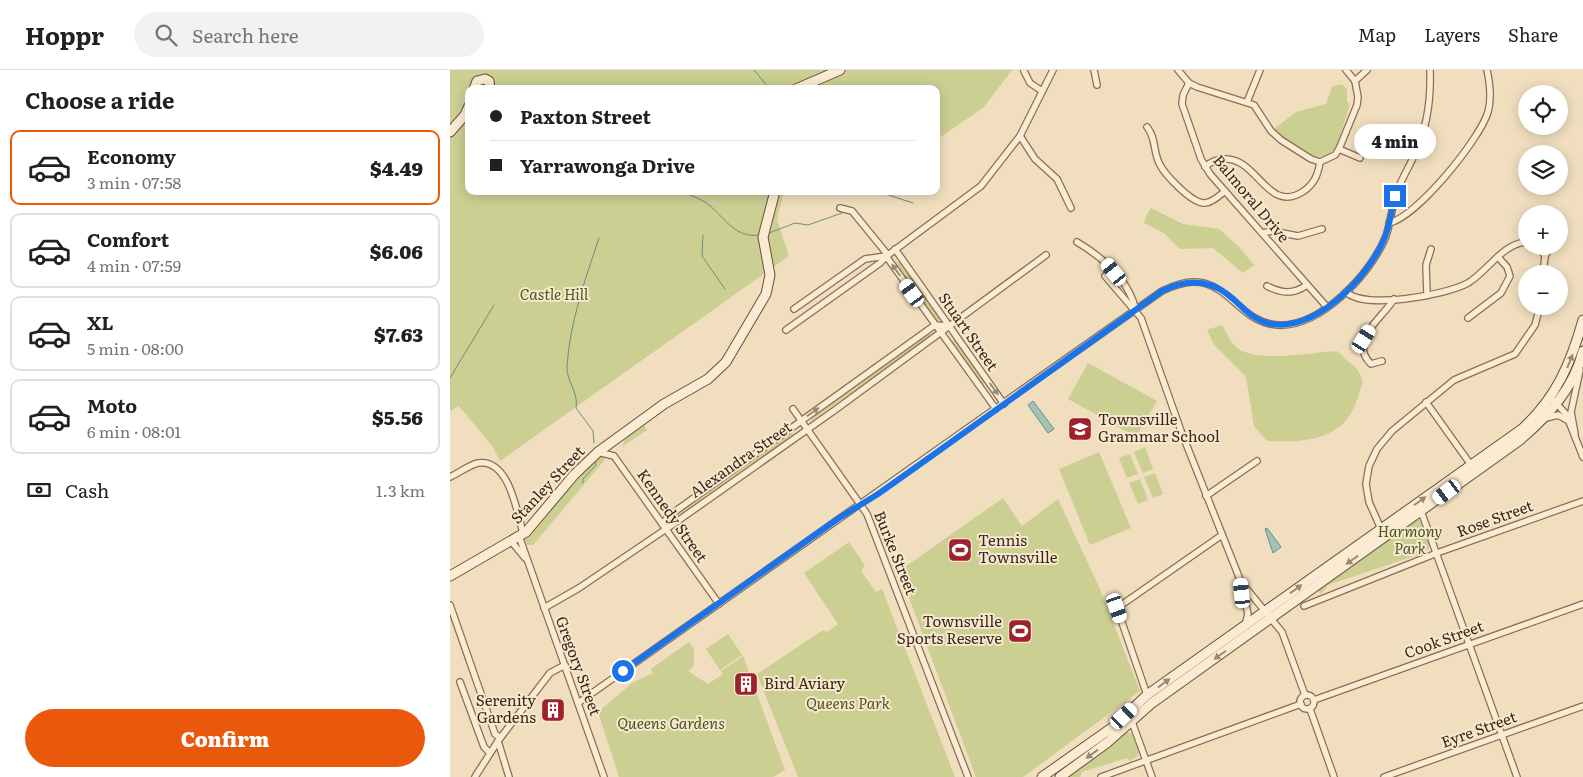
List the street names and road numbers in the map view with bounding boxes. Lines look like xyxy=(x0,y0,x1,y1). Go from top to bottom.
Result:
street label: Balmoral Drive xyxy=(1208,149,1296,247)
street label: Stuart Street xyxy=(934,287,1005,375)
street label: Alexandra Street xyxy=(684,415,796,503)
street label: Stanley Street xyxy=(505,440,589,528)
street label: Kennedy Street xyxy=(632,464,714,567)
street label: Rose Street xyxy=(1453,493,1536,542)
street label: Burke Street xyxy=(869,507,924,598)
street label: Gregory Street xyxy=(551,613,608,718)
street label: Cook Street xyxy=(1401,614,1486,664)
street label: Eyre Street xyxy=(1438,704,1519,753)

